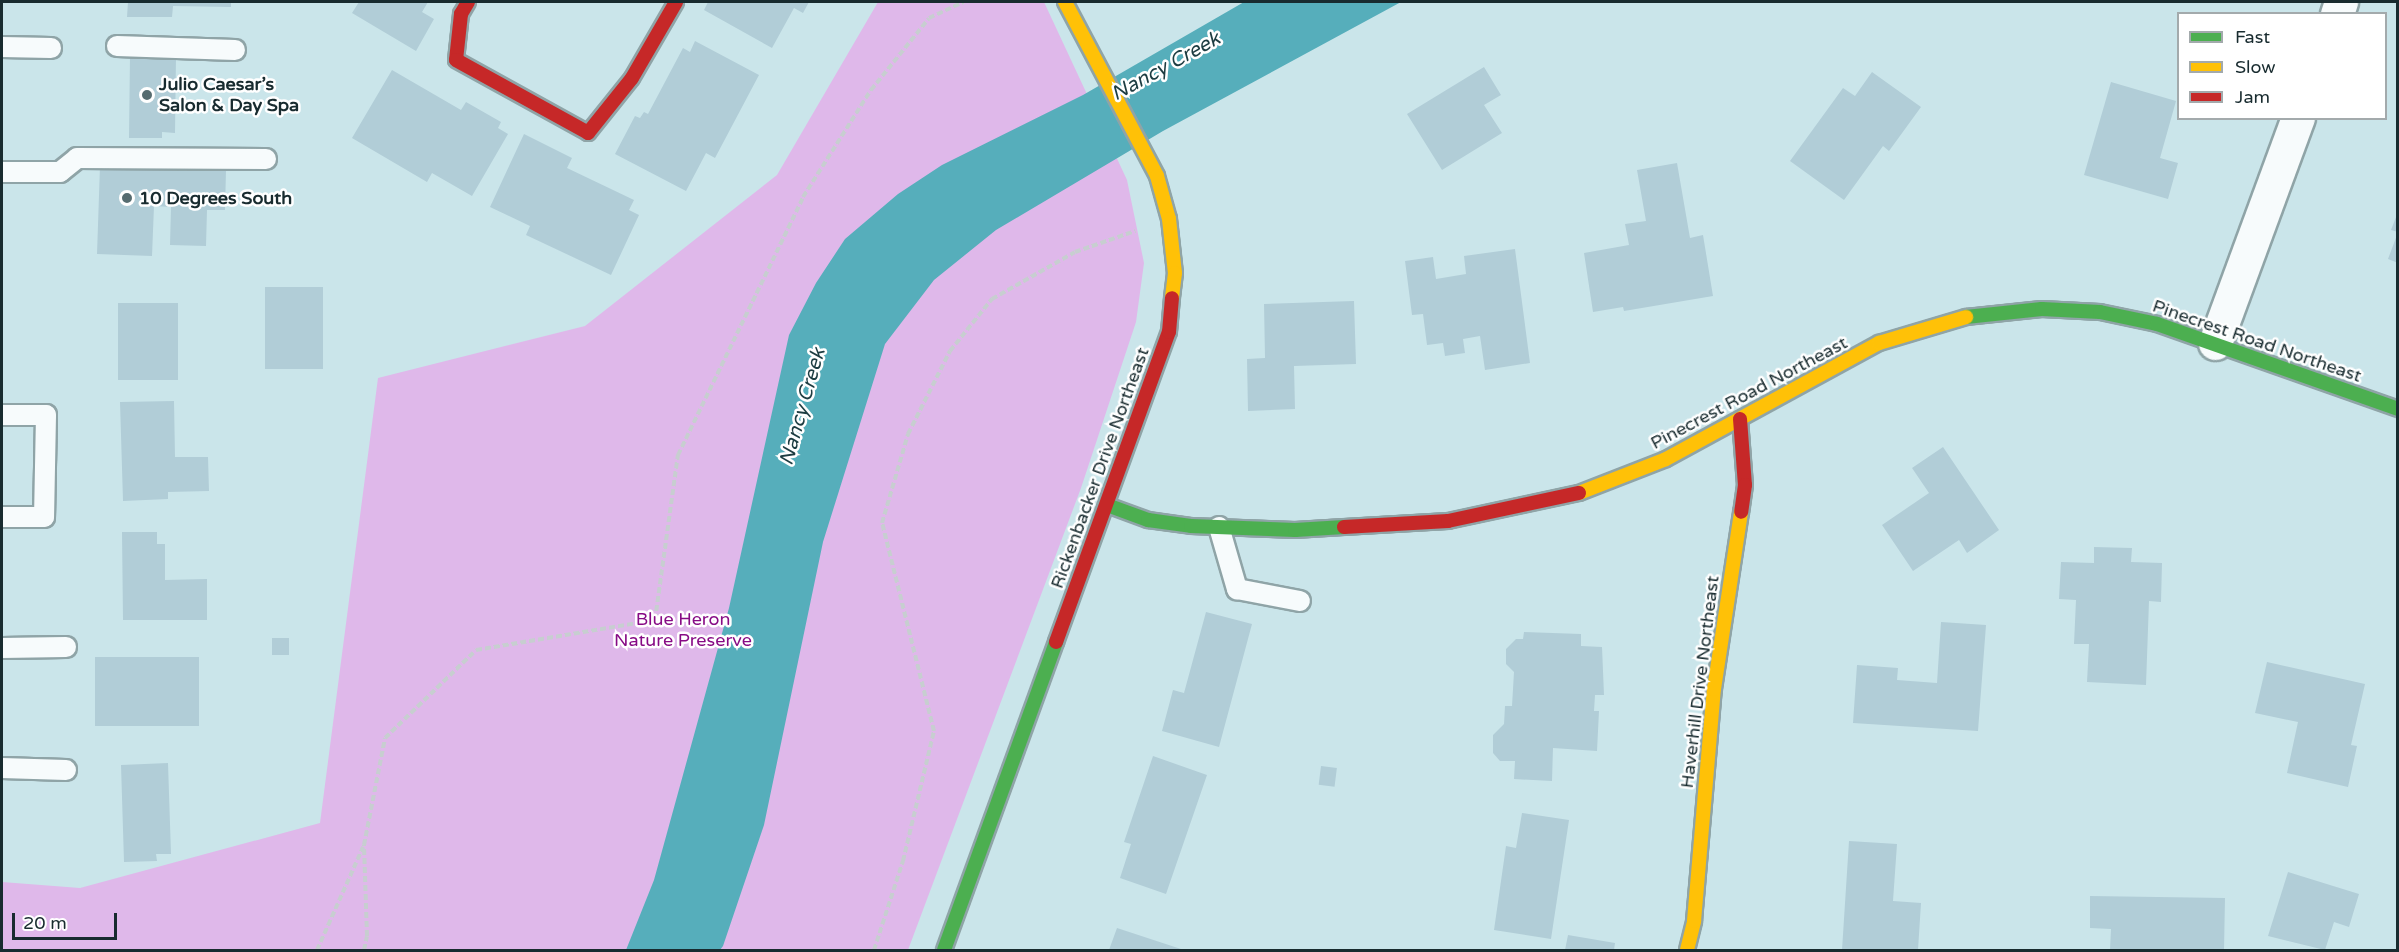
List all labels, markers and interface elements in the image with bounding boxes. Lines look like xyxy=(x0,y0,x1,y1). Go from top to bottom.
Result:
legend xyxy=(2177,12,2387,120)
text: Fast xyxy=(2235,26,2270,48)
water label: Nancy Creek xyxy=(1107,27,1225,107)
text: Slow xyxy=(2235,56,2276,78)
place label: Julio Caesar’s Salon & Day Spa xyxy=(159,74,299,116)
text: Jam xyxy=(2235,86,2270,108)
marker: Julio Caesar’s Salon & Day Spa xyxy=(140,88,154,102)
place label: 10 Degrees South xyxy=(139,187,292,209)
marker: 10 Degrees South xyxy=(120,191,134,205)
street label: Pinecrest Road Northeast xyxy=(2150,295,2364,387)
street label: Pinecrest Road Northeast xyxy=(1647,332,1851,454)
street label: Rickenbacker Drive Northeast xyxy=(1046,345,1154,591)
water label: Nancy Creek xyxy=(775,346,831,468)
street label: Haverhill Drive Northeast xyxy=(1676,575,1724,789)
park label: Blue Heron Nature Preserve xyxy=(614,609,752,652)
scale bar xyxy=(15,901,120,939)
text: 20 m xyxy=(23,912,67,934)

